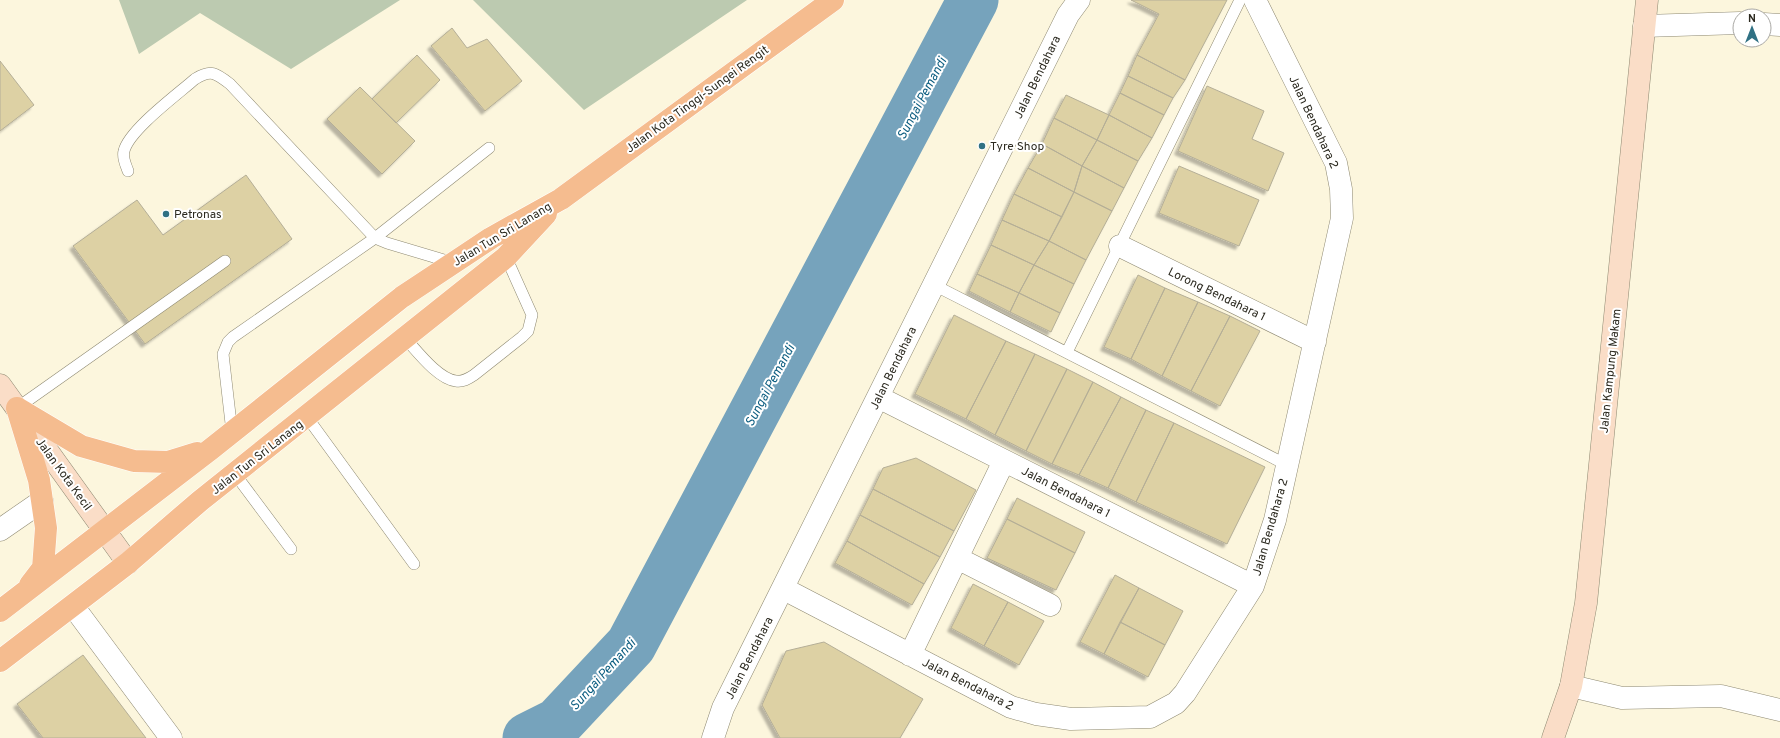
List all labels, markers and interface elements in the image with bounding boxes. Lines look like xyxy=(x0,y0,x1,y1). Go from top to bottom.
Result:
north arrow xyxy=(1732,8,1772,48)
text: N xyxy=(1748,12,1756,26)
street label: Jalan Bendahara xyxy=(1011,33,1065,122)
street label: Jalan Kota Tinggi-Sungei Rengit xyxy=(623,43,772,157)
water label: Sungai Pemandi xyxy=(894,54,951,143)
street label: Jalan Bendahara 2 xyxy=(1285,73,1342,171)
place label: Tyre Shop xyxy=(990,139,1044,155)
marker: Tyre Shop xyxy=(977,141,987,151)
street label: Jalan Tun Sri Lanang xyxy=(450,199,555,271)
place label: Petronas xyxy=(174,207,222,223)
marker: Petronas xyxy=(161,209,171,219)
street label: Lorong Bendahara 1 xyxy=(1165,264,1268,325)
street label: Jalan Kampung Makam xyxy=(1597,308,1625,434)
street label: Jalan Bendahara xyxy=(867,324,921,413)
water label: Sungai Pemandi xyxy=(742,341,799,430)
street label: Jalan Tun Sri Lanang xyxy=(208,417,307,499)
street label: Jalan Kota Kecil xyxy=(31,435,95,514)
street label: Jalan Bendahara 1 xyxy=(1018,464,1113,522)
street label: Jalan Bendahara 2 xyxy=(1249,477,1293,578)
street label: Jalan Bendahara xyxy=(722,614,778,702)
water label: Sungai Pemandi xyxy=(567,636,640,714)
street label: Jalan Bendahara 2 xyxy=(919,655,1016,715)

